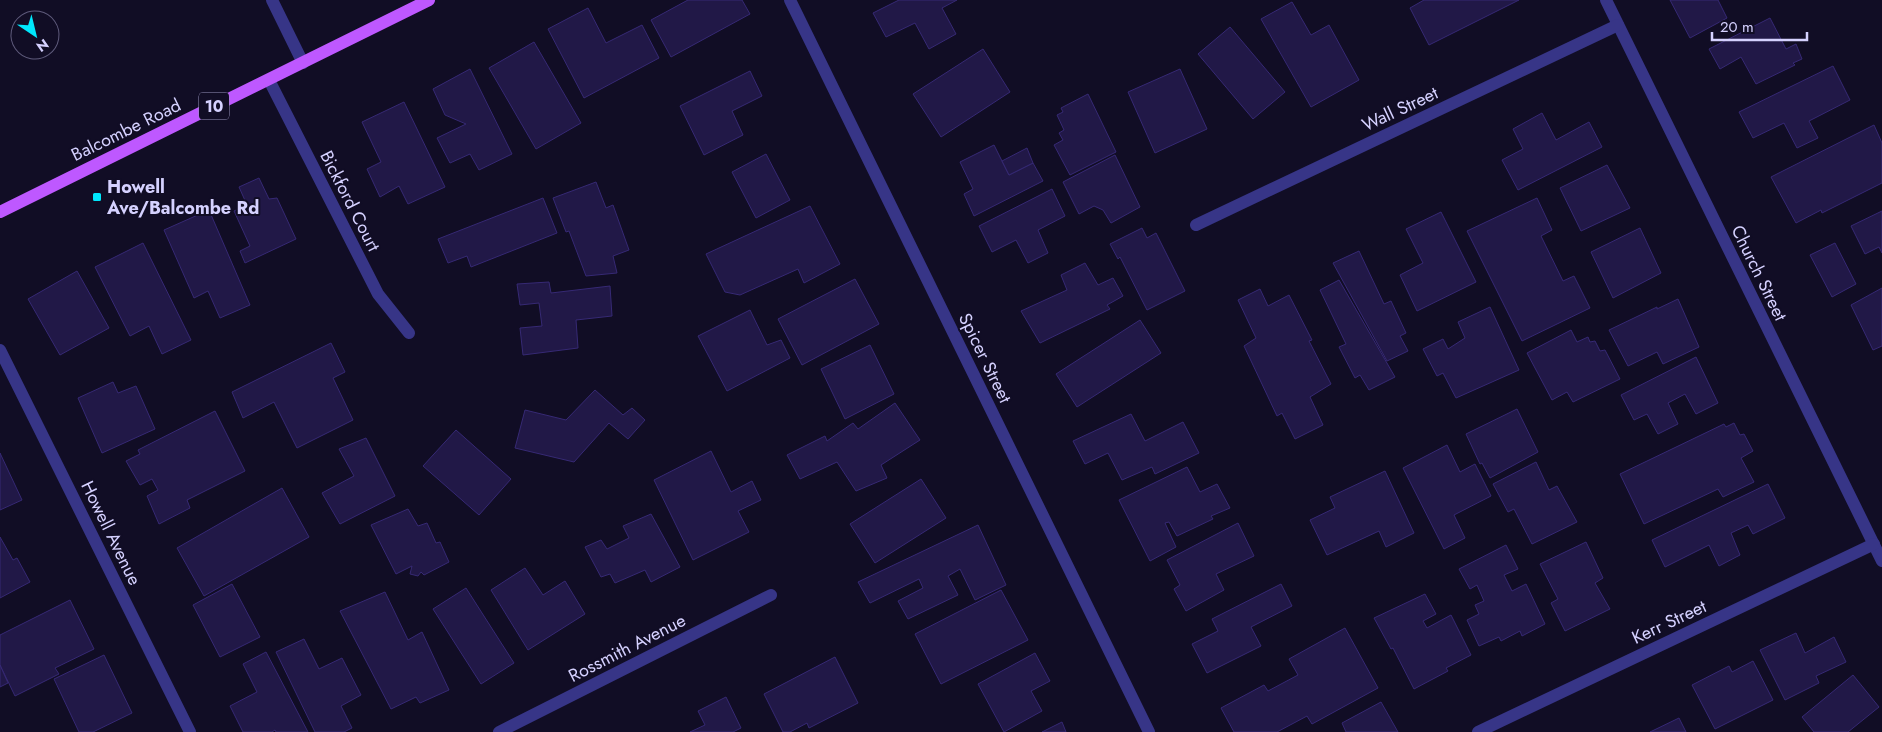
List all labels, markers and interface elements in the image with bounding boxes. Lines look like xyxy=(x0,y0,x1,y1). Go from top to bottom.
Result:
north arrow xyxy=(10,10,60,60)
scale bar xyxy=(1712,10,1807,42)
text: 20 m xyxy=(1720,16,1754,38)
text: N xyxy=(32,34,53,57)
street label: Wall Street xyxy=(1358,80,1443,138)
street label: Balcombe Road xyxy=(67,92,185,168)
road number: 10 xyxy=(199,92,229,120)
street label: Bickford Court xyxy=(313,146,387,257)
place label: Howell Ave/Balcombe Rd xyxy=(106,174,259,221)
marker: Howell Ave/Balcombe Rd xyxy=(91,191,103,203)
street label: Church Street xyxy=(1725,221,1794,326)
street label: Spicer Street xyxy=(952,309,1018,408)
street label: Howell Avenue xyxy=(74,476,148,590)
street label: Kerr Street xyxy=(1627,593,1711,651)
street label: Rossmith Avenue xyxy=(564,607,690,689)

